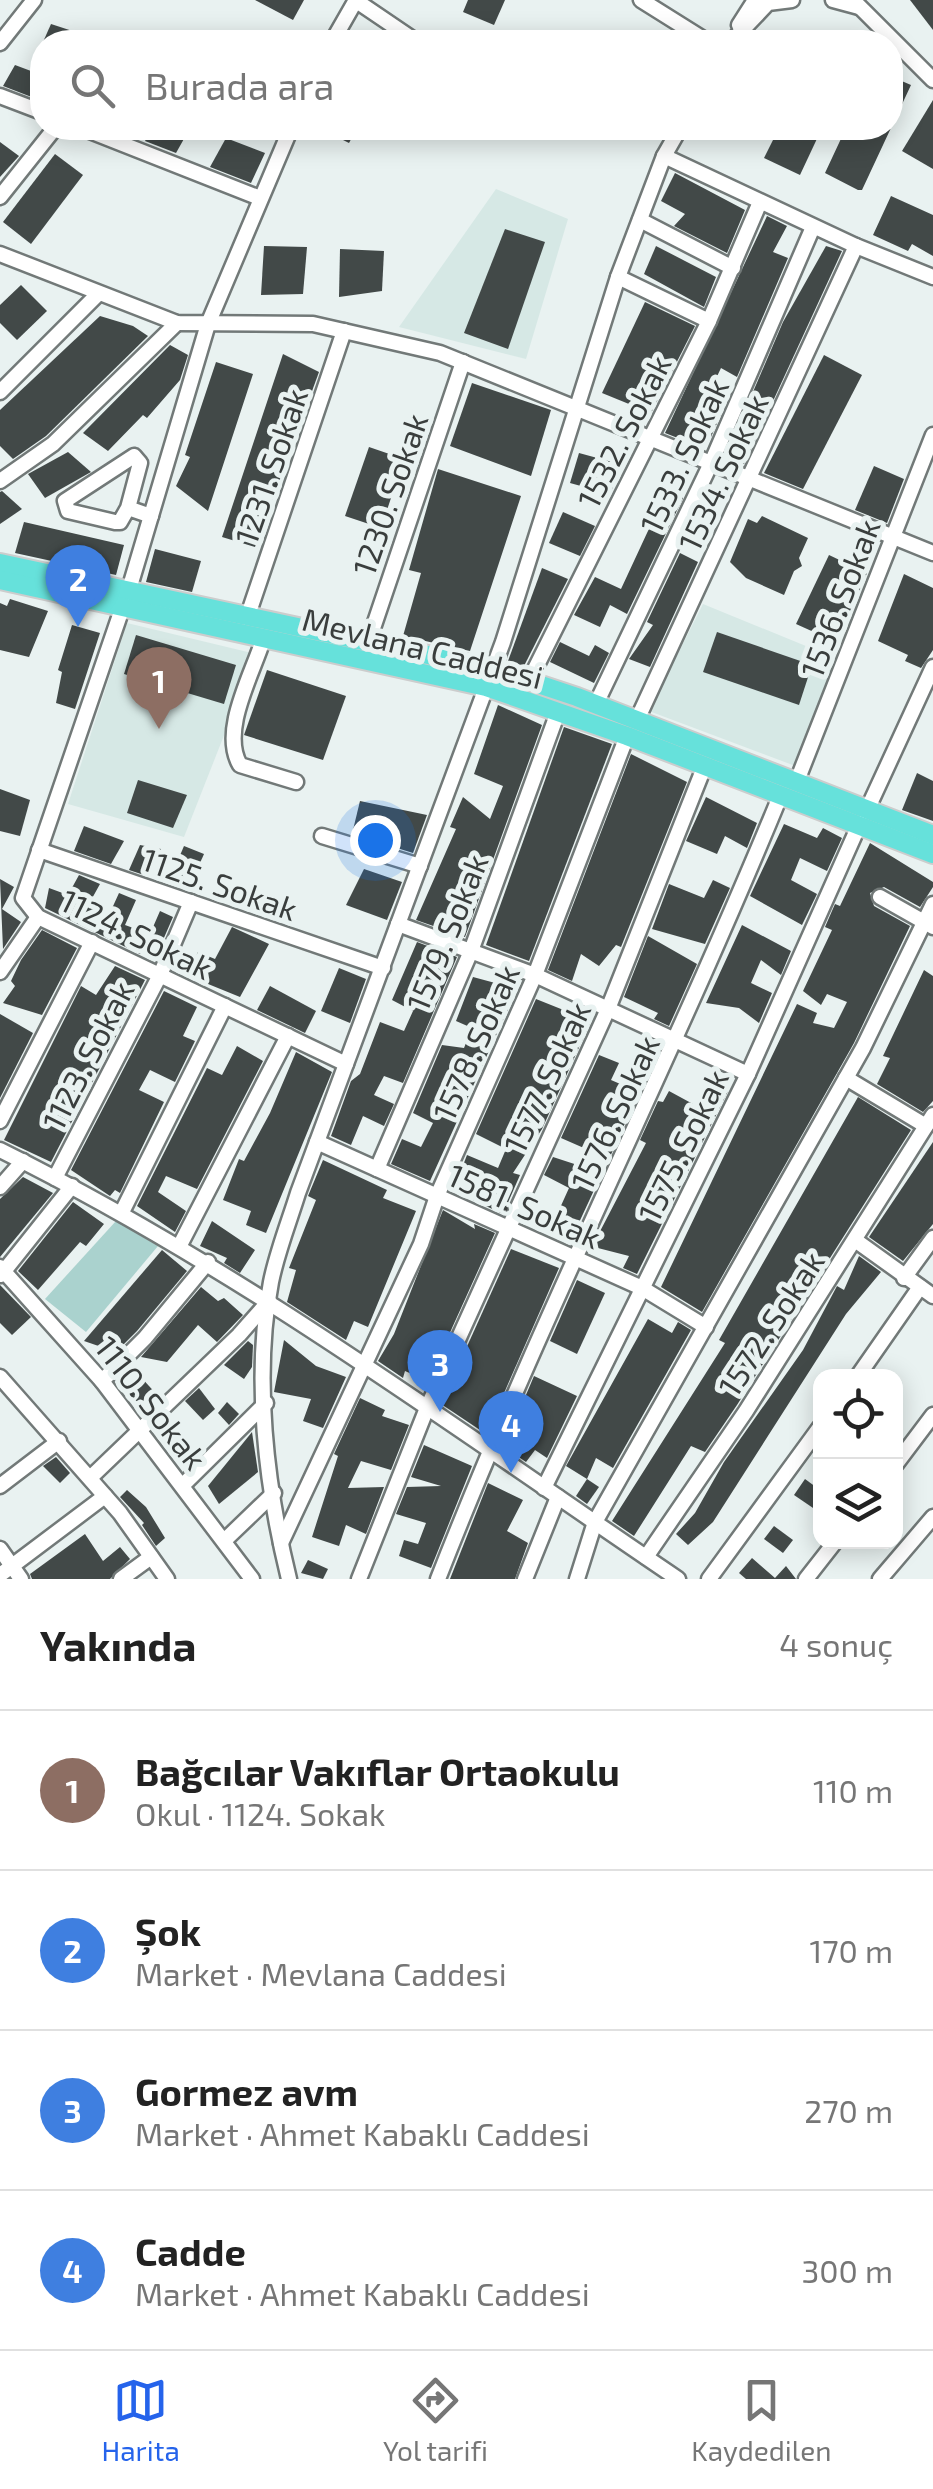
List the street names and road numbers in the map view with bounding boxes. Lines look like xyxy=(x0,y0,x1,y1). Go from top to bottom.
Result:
street label: 1532. Sokak xyxy=(568,348,678,514)
street label: 1533. Sokak xyxy=(631,372,735,538)
street label: 1231. Sokak xyxy=(226,383,314,549)
street label: 1534. Sokak xyxy=(669,388,775,556)
street label: 1230. Sokak xyxy=(344,408,434,580)
street label: 1536. Sokak xyxy=(791,513,887,683)
street label: Mevlana Caddesi xyxy=(299,599,547,695)
street label: 1125. Sokak xyxy=(138,839,302,927)
street label: 1579. Sokak xyxy=(397,848,495,1016)
street label: 1124. Sokak xyxy=(55,880,219,986)
street label: 1578. Sokak xyxy=(424,958,526,1126)
street label: 1123. Sokak xyxy=(33,974,141,1136)
street label: 1577. Sokak xyxy=(495,996,597,1158)
street label: 1576. Sokak xyxy=(562,1029,666,1195)
street label: 1575. Sokak xyxy=(629,1063,735,1227)
street label: 1581. Sokak xyxy=(443,1155,607,1255)
street label: 1572. Sokak xyxy=(709,1243,831,1403)
street label: 1110. Sokak xyxy=(88,1328,216,1476)

